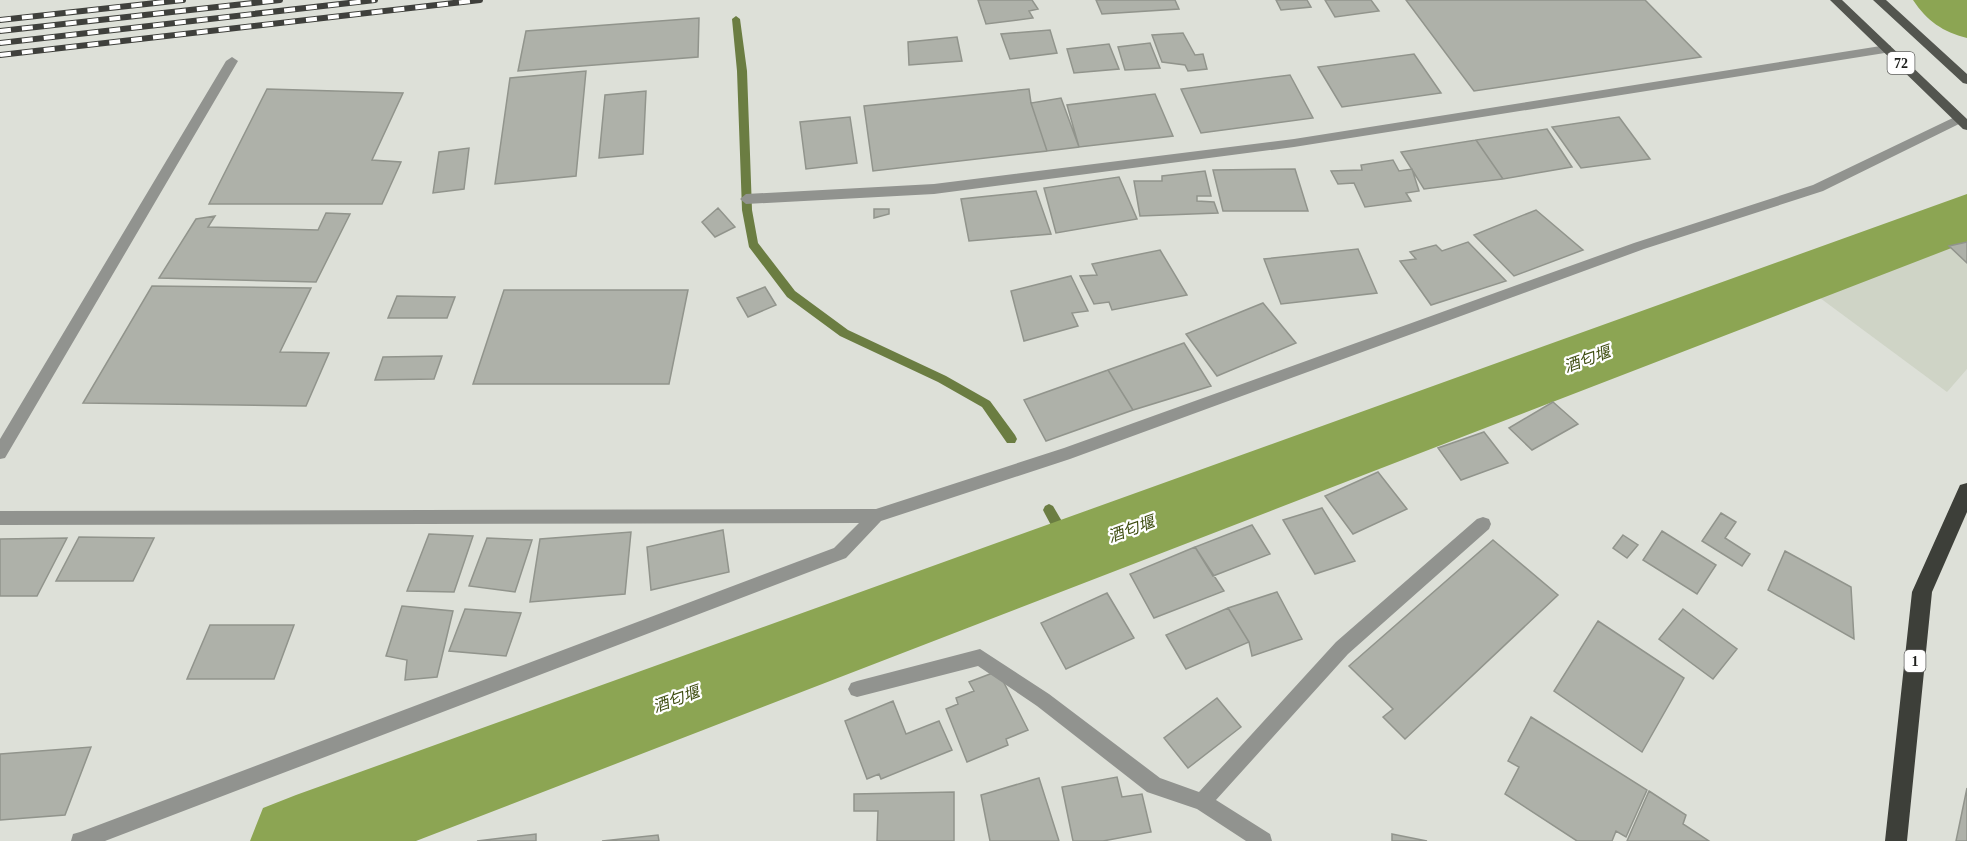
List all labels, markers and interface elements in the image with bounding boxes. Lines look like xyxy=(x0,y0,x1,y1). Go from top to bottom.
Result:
road number: 72 xyxy=(1888,52,1914,74)
water label: 酒匂堰 xyxy=(1562,342,1615,375)
water label: 酒匂堰 xyxy=(1106,512,1159,545)
road number: 1 xyxy=(1904,650,1926,672)
water label: 酒匂堰 xyxy=(651,682,704,715)

